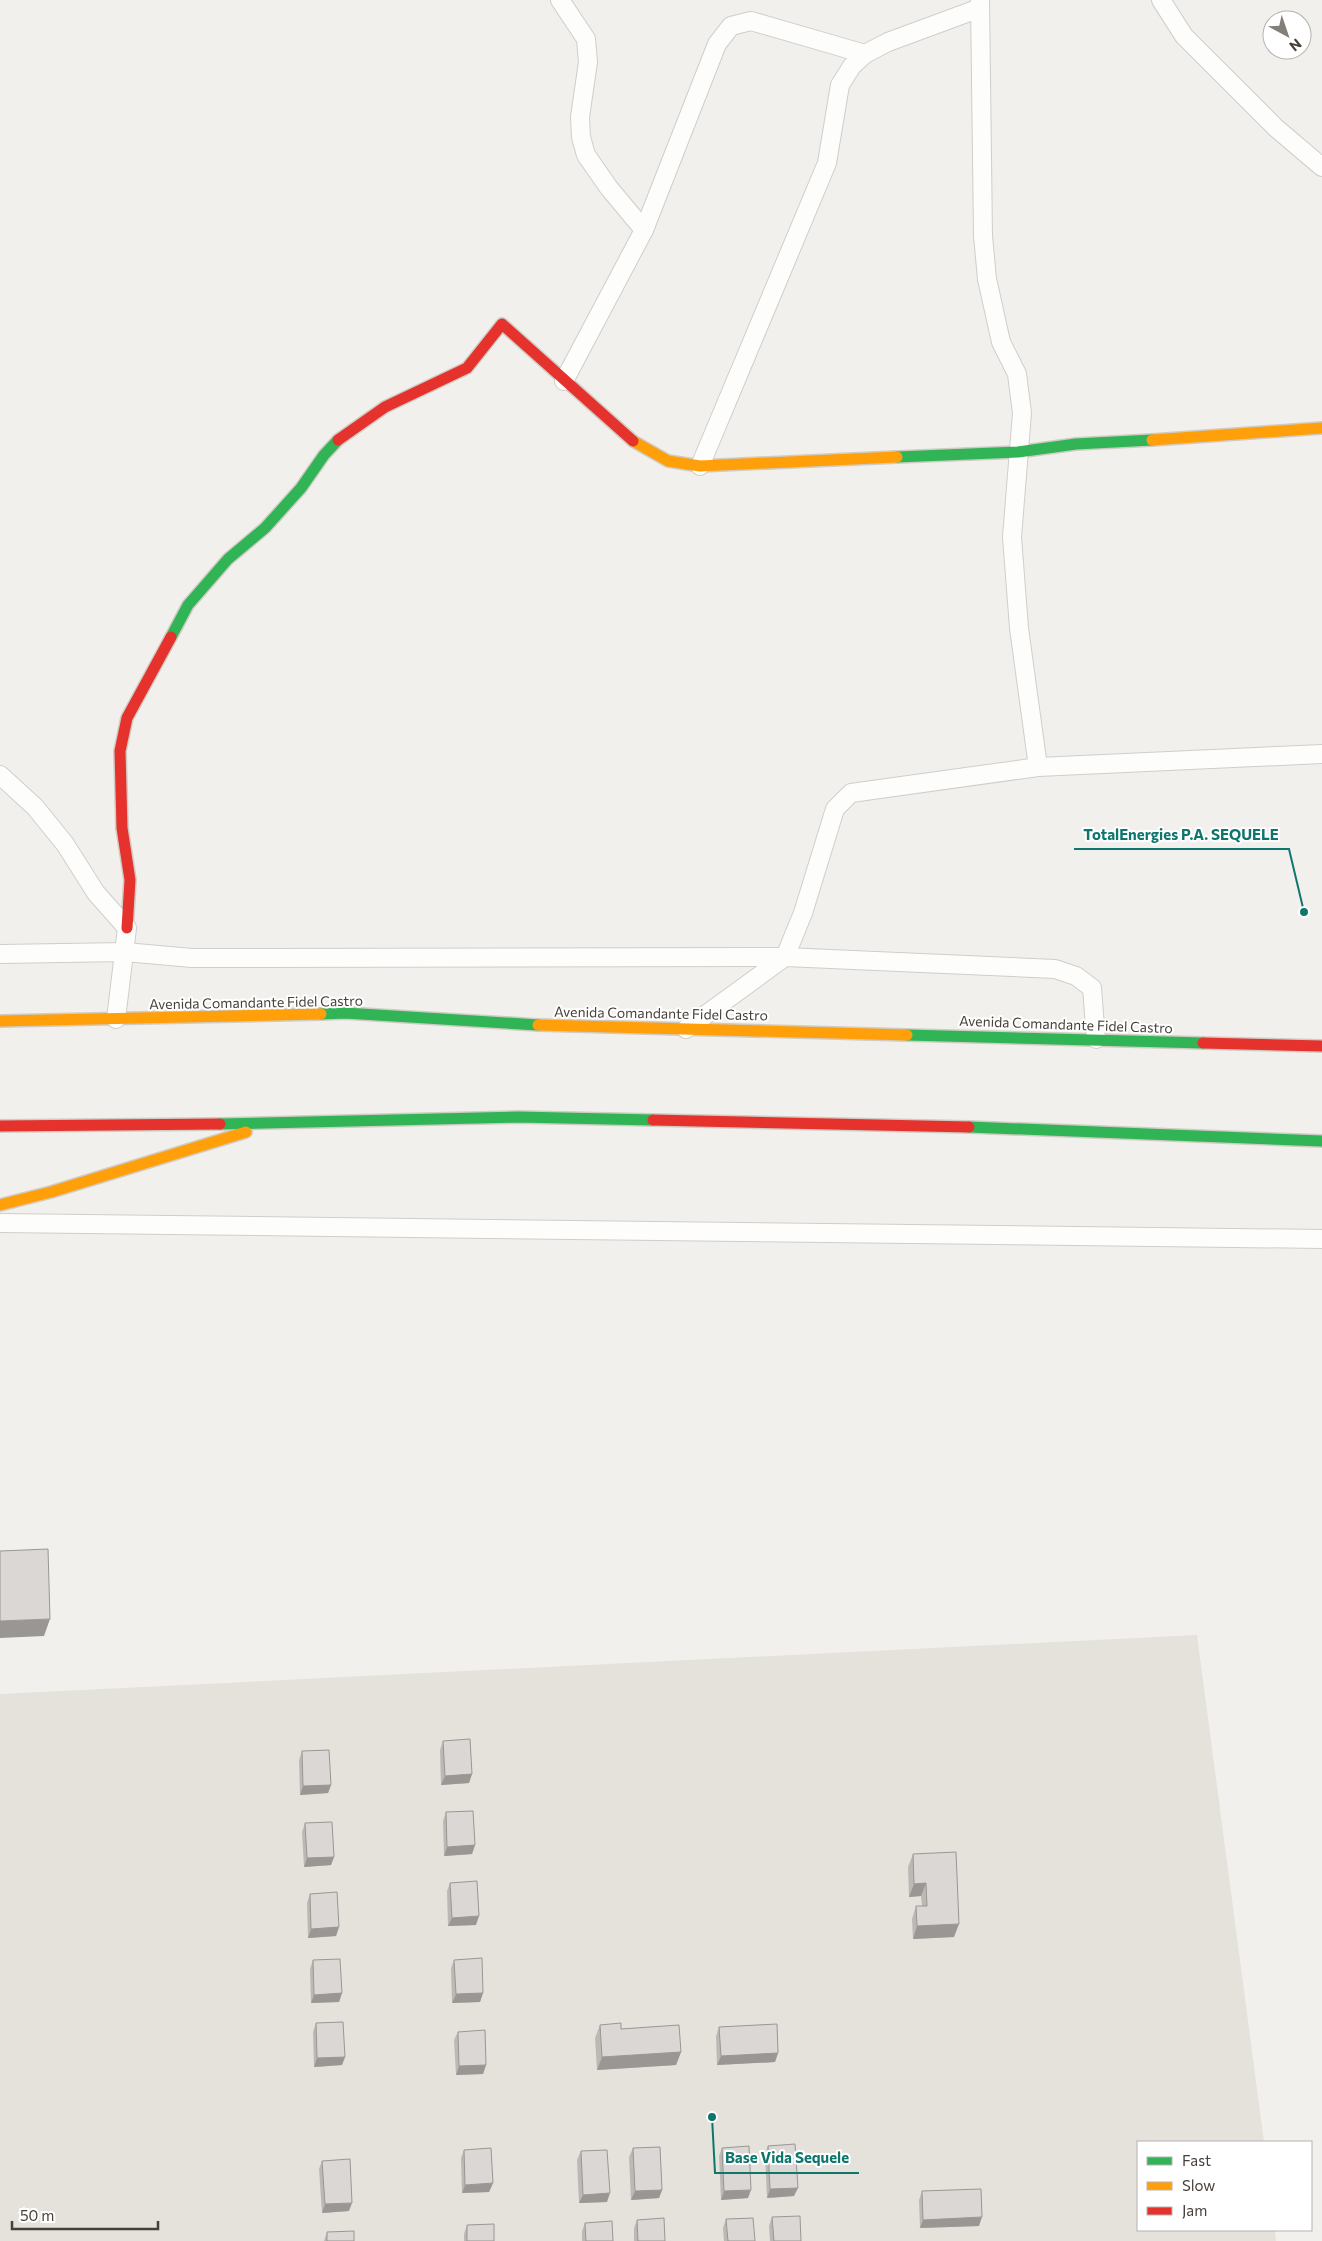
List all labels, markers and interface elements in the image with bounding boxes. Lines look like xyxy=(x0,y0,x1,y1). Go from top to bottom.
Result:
north arrow xyxy=(1262,10,1312,60)
text: N xyxy=(1286,35,1305,55)
callout: TotalEnergies P.A. SEQUELE xyxy=(1074,819,1289,849)
text: TotalEnergies P.A. SEQUELE xyxy=(1083,825,1279,843)
street label: Avenida Comandante Fidel Castro xyxy=(149,992,363,1012)
street label: Avenida Comandante Fidel Castro xyxy=(554,1003,768,1023)
street label: Avenida Comandante Fidel Castro xyxy=(959,1012,1173,1036)
legend xyxy=(1137,2141,1312,2231)
callout: Base Vida Sequele xyxy=(715,2143,859,2173)
text: Base Vida Sequele xyxy=(725,2148,849,2166)
text: Fast xyxy=(1182,2151,1211,2169)
text: Slow xyxy=(1182,2176,1215,2194)
scale bar xyxy=(12,2198,159,2230)
text: Jam xyxy=(1182,2201,1207,2219)
text: 50 m xyxy=(20,2206,54,2224)

